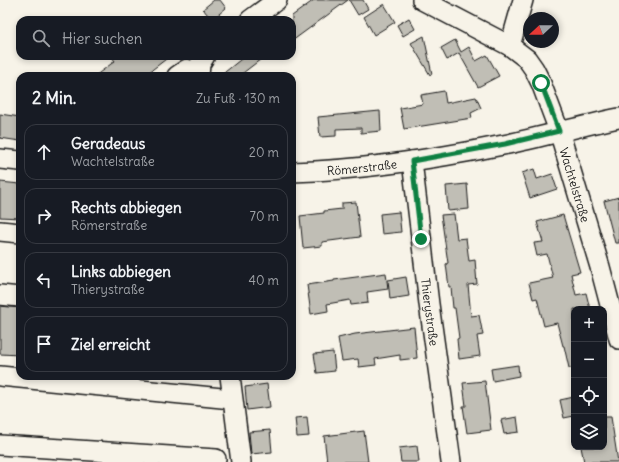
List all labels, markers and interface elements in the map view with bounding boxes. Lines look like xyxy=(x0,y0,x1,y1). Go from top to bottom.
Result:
north arrow xyxy=(523,12,559,48)
search box xyxy=(16,16,296,60)
icon: search xyxy=(30,27,52,49)
text: Hier suchen xyxy=(62,29,142,48)
route start xyxy=(532,74,550,92)
text: 2 Min. xyxy=(32,87,76,109)
text: Zu Fuß · 130 m xyxy=(196,90,280,107)
text: Geradeaus xyxy=(71,134,145,153)
icon: ahead xyxy=(33,141,55,163)
text: 20 m xyxy=(249,144,279,161)
street label: Wachtelstraße xyxy=(557,146,594,224)
text: Wachtelstraße xyxy=(71,153,155,170)
street label: Römerstraße xyxy=(326,156,398,178)
text: Rechts abbiegen xyxy=(71,198,182,217)
icon: right xyxy=(33,205,55,227)
text: 70 m xyxy=(250,208,279,225)
text: Römerstraße xyxy=(71,217,147,234)
route end xyxy=(412,230,430,248)
text: Links abbiegen xyxy=(71,262,171,281)
icon: left xyxy=(33,269,55,291)
text: 40 m xyxy=(248,272,279,289)
street label: Thierystraße xyxy=(418,277,442,347)
text: Thierystraße xyxy=(71,281,145,298)
map controls xyxy=(571,306,607,450)
button: + xyxy=(571,306,607,342)
icon: arrive xyxy=(33,333,55,355)
text: Ziel erreicht xyxy=(71,335,150,354)
button: − xyxy=(571,342,607,378)
button: locate xyxy=(571,378,607,414)
button: layers xyxy=(571,414,607,450)

